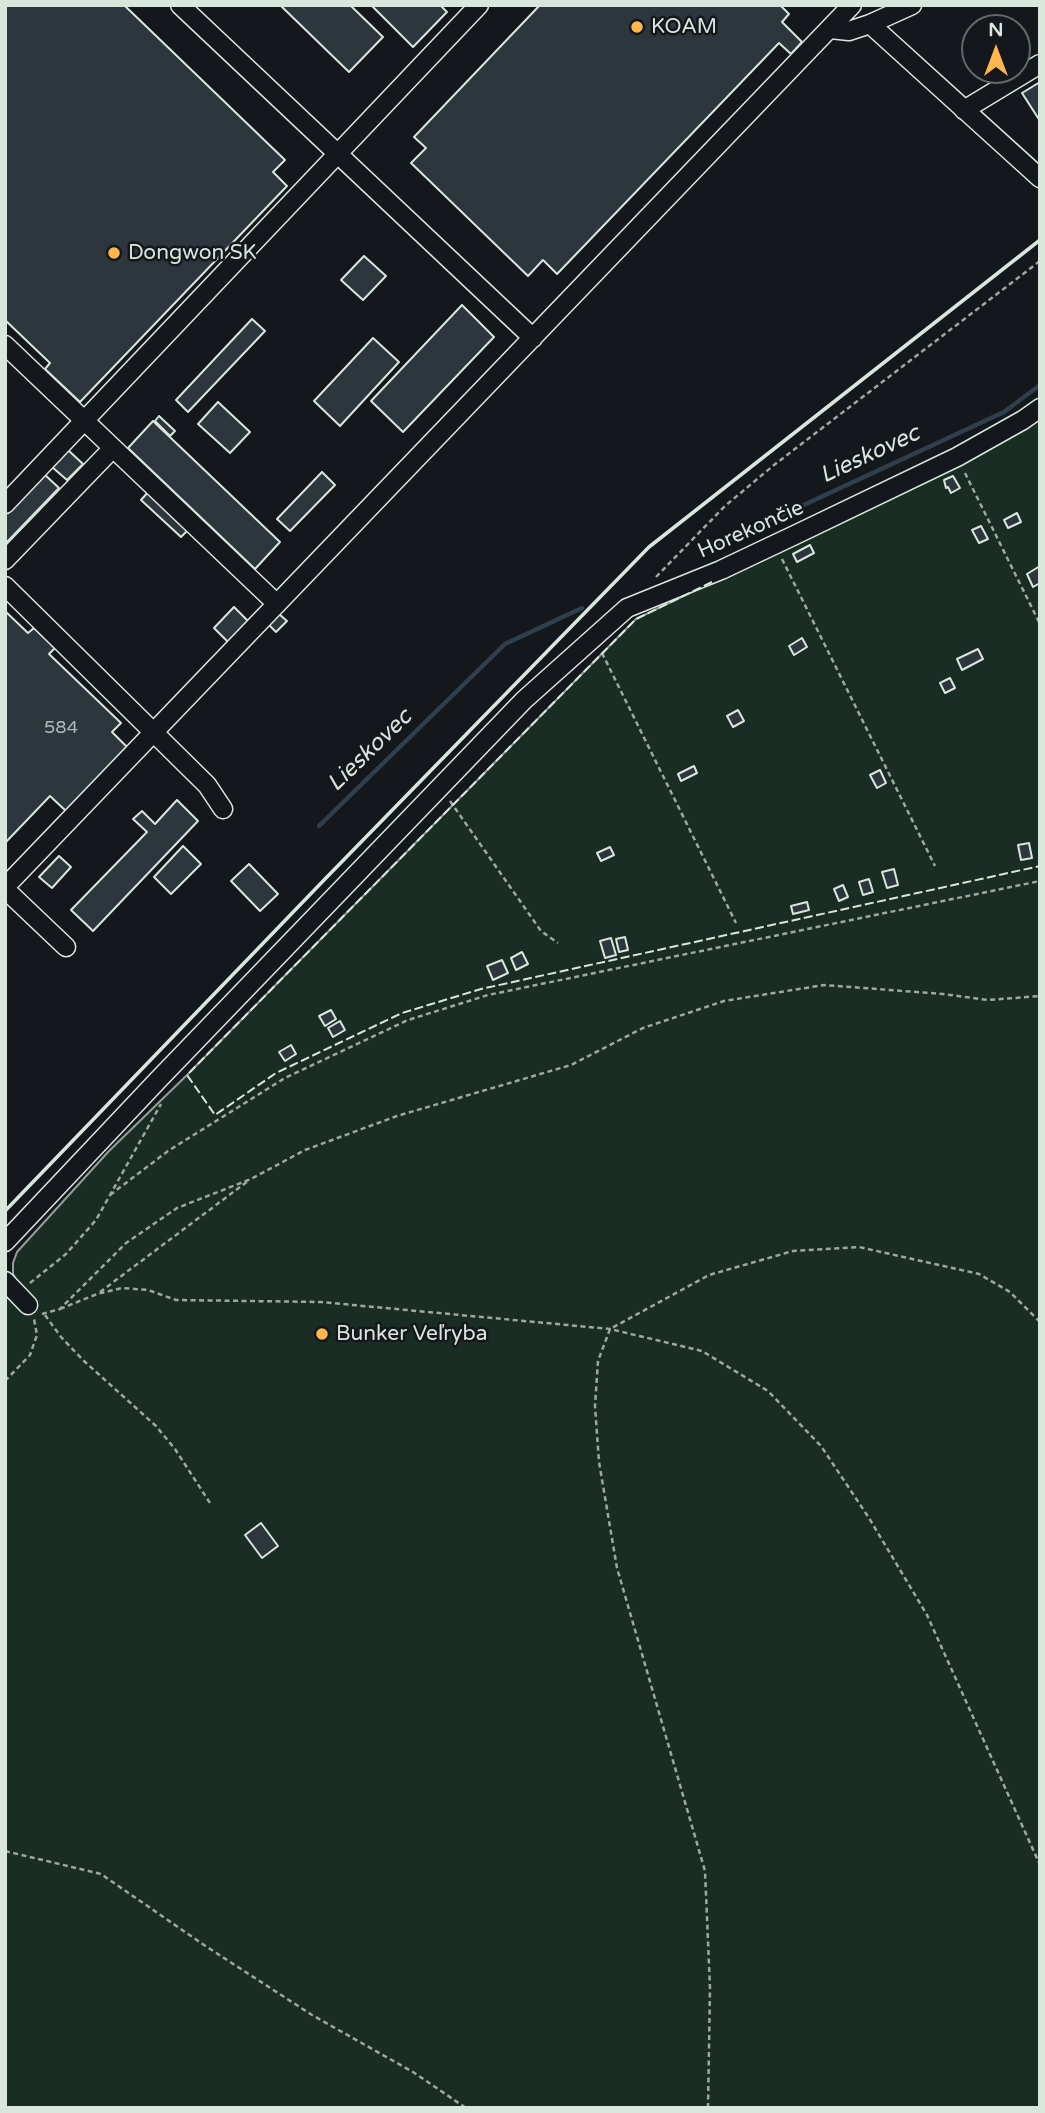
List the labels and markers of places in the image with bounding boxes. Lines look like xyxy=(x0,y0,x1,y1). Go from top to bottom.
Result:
place label: KOAM xyxy=(651,14,717,40)
marker: KOAM xyxy=(629,19,645,35)
place label: Dongwon SK xyxy=(128,240,257,266)
marker: Dongwon SK xyxy=(106,245,122,261)
place label: Bunker Veľryba xyxy=(336,1321,488,1347)
marker: Bunker Veľryba xyxy=(314,1326,330,1342)

